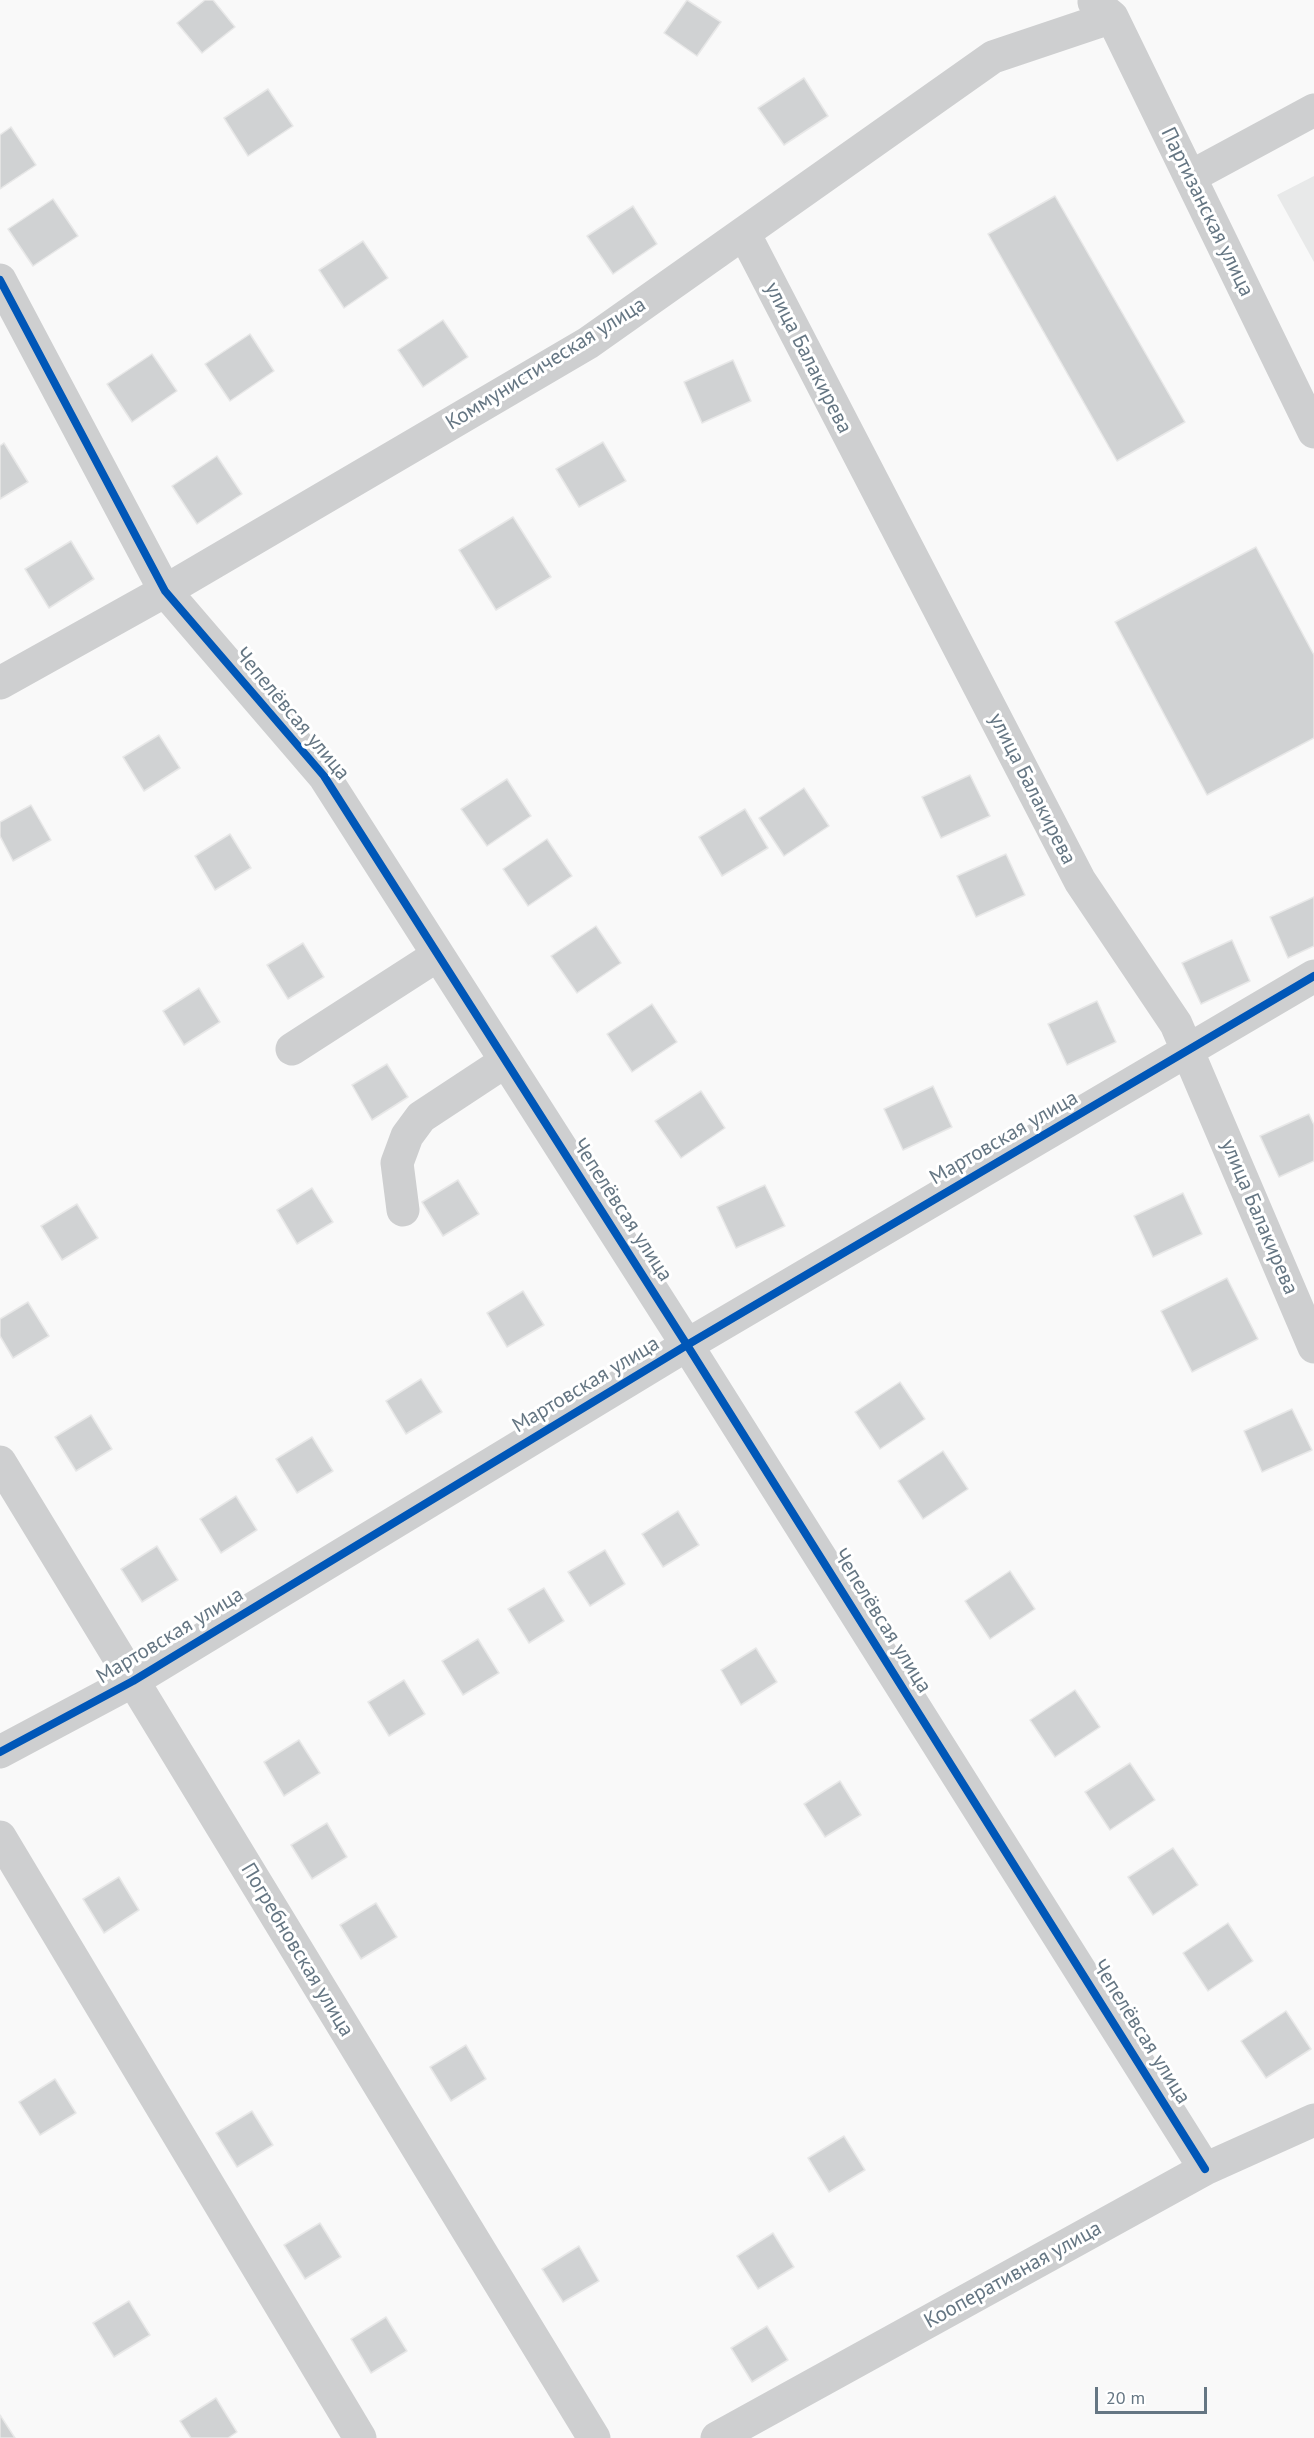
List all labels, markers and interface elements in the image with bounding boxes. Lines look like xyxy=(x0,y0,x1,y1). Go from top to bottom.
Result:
street label: Партизанская улица xyxy=(1155,123,1259,301)
street label: улица Балакирева xyxy=(759,278,857,438)
street label: Коммунистическая улица xyxy=(441,292,651,436)
street label: Чепелёвсая улица xyxy=(229,643,355,785)
street label: улица Балакирева xyxy=(983,709,1081,869)
street label: Мартовская улица xyxy=(925,1085,1083,1191)
street label: Чепелёвсая улица xyxy=(566,1134,678,1286)
street label: улица Балакирева xyxy=(1215,1135,1303,1299)
street label: Мартовская улица xyxy=(508,1331,664,1439)
street label: Чепелёвсая улица xyxy=(827,1544,937,1698)
street label: Мартовская улица xyxy=(92,1582,248,1690)
street label: Погребновская улица xyxy=(235,1859,359,2041)
street label: Чепелёвсая улица xyxy=(1086,1955,1196,2109)
street label: Кооперативная улица xyxy=(920,2216,1106,2334)
scale bar xyxy=(1098,2375,1210,2413)
text: 20 m xyxy=(1106,2386,1145,2409)

